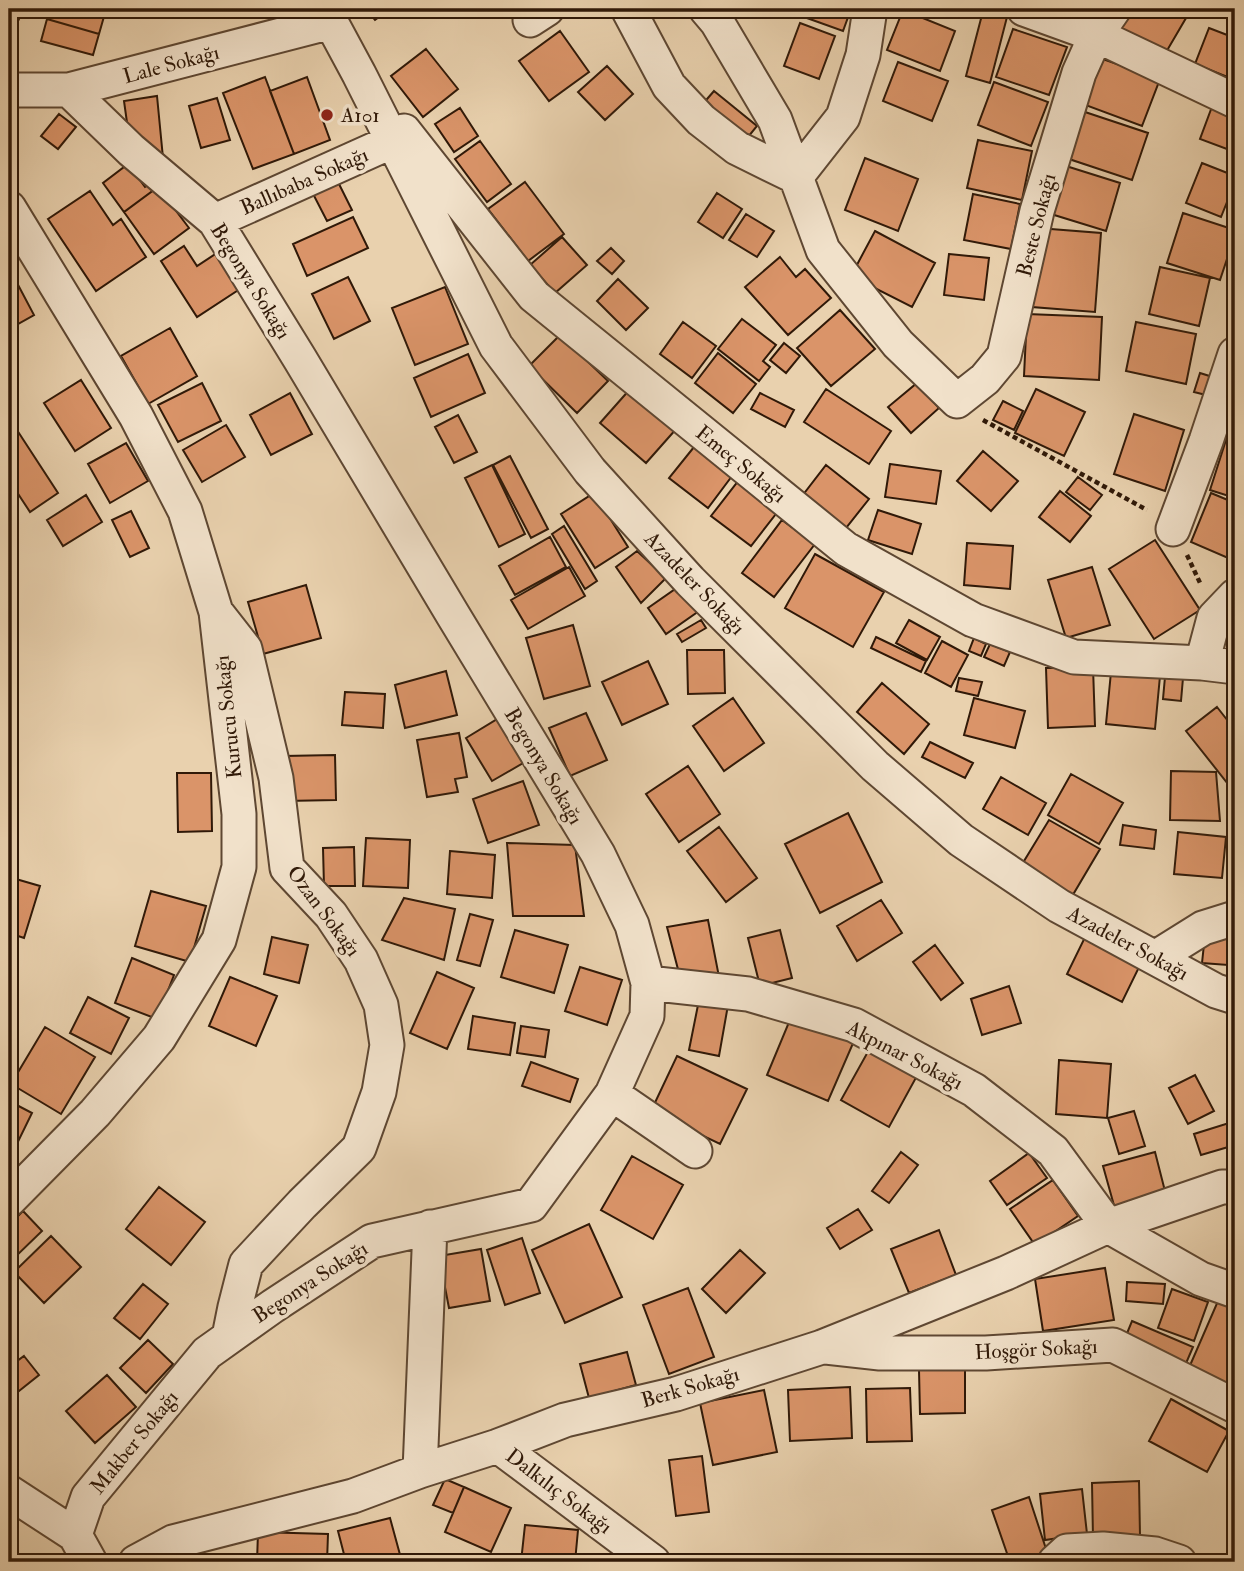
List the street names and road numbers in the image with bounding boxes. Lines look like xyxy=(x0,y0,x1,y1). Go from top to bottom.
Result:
street label: Lale Sokağı xyxy=(120,39,223,90)
street label: Ballıbaba Sokağı xyxy=(236,141,373,222)
street label: Beste Sokağı xyxy=(1011,170,1062,280)
street label: Begonya Sokağı xyxy=(204,218,297,345)
street label: Emeç Sokağı xyxy=(690,420,792,509)
street label: Azadeler Sokağı xyxy=(638,525,751,641)
street label: Kurucu Sokağı xyxy=(209,654,248,780)
street label: Begonya Sokağı xyxy=(498,703,589,830)
street label: Ozan Sokağı xyxy=(281,860,367,963)
street label: Azadeler Sokağı xyxy=(1062,900,1193,987)
street label: Akpınar Sokağı xyxy=(841,1014,968,1097)
street label: Begonya Sokağı xyxy=(248,1235,373,1330)
street label: Hoşgör Sokağı xyxy=(974,1333,1099,1366)
street label: Berk Sokağı xyxy=(638,1360,743,1414)
street label: Makber Sokağı xyxy=(84,1384,185,1500)
street label: Dalkılıç Sokağı xyxy=(500,1442,618,1541)

